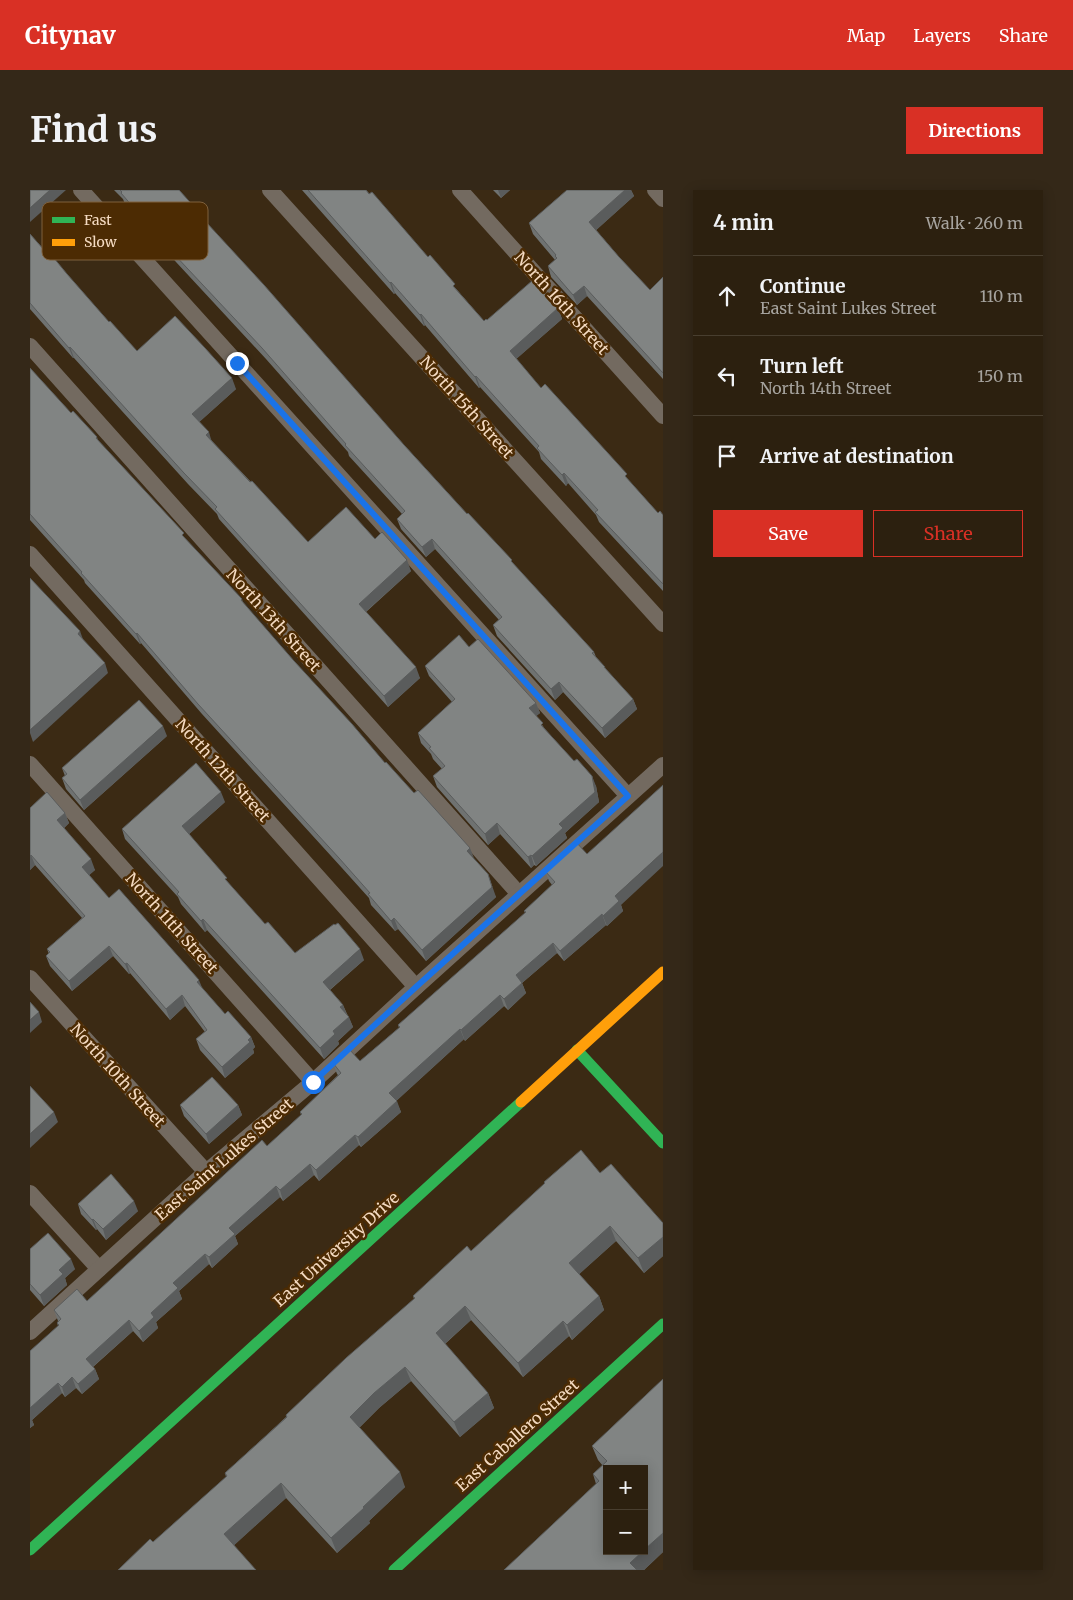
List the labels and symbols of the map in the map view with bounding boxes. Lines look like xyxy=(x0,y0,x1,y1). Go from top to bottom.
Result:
legend xyxy=(42,202,208,260)
text: Fast xyxy=(84,211,112,229)
text: Slow xyxy=(84,233,117,251)
street label: North 16th Street xyxy=(511,247,614,359)
route end xyxy=(226,352,249,375)
street label: North 15th Street xyxy=(416,352,519,463)
street label: North 13th Street xyxy=(223,565,326,676)
street label: North 12th Street xyxy=(171,714,275,826)
street label: North 11th Street xyxy=(121,868,223,978)
street label: North 10th Street xyxy=(66,1019,170,1131)
route start xyxy=(302,1071,325,1094)
street label: East Saint Lukes Street xyxy=(151,1093,298,1224)
street label: East University Drive xyxy=(269,1187,403,1311)
street label: East Caballero Street xyxy=(451,1374,583,1495)

